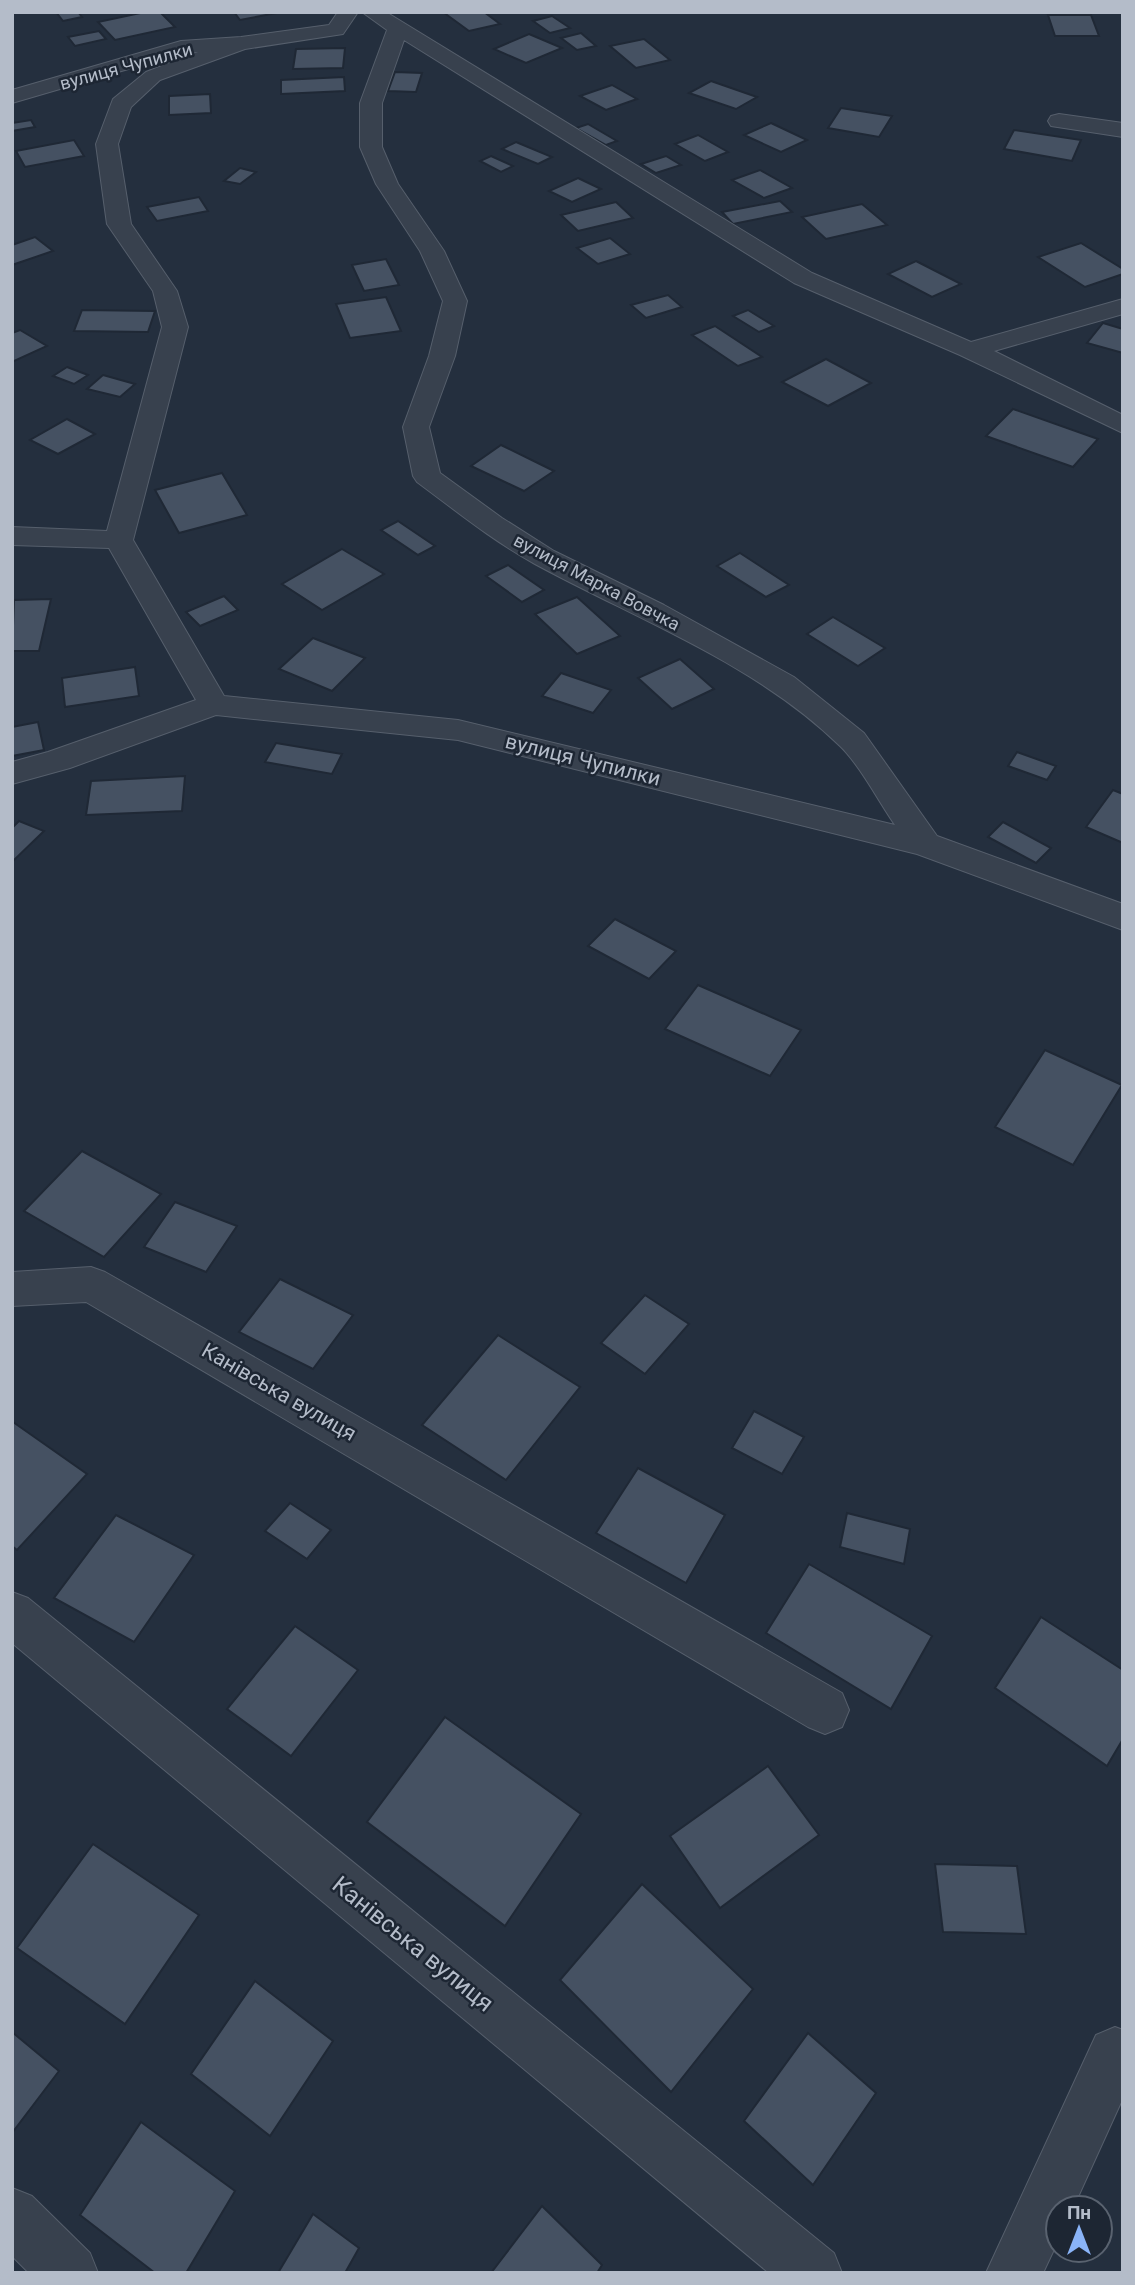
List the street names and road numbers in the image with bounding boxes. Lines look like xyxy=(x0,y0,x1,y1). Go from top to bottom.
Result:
street label: вулиця Чупилки xyxy=(57,38,195,94)
street label: вулиця Марка Вовчка xyxy=(510,529,684,635)
street label: вулиця Чупилки xyxy=(503,729,663,791)
street label: Канівська вулиця xyxy=(198,1338,360,1446)
street label: Канівська вулиця xyxy=(327,1870,499,2018)

